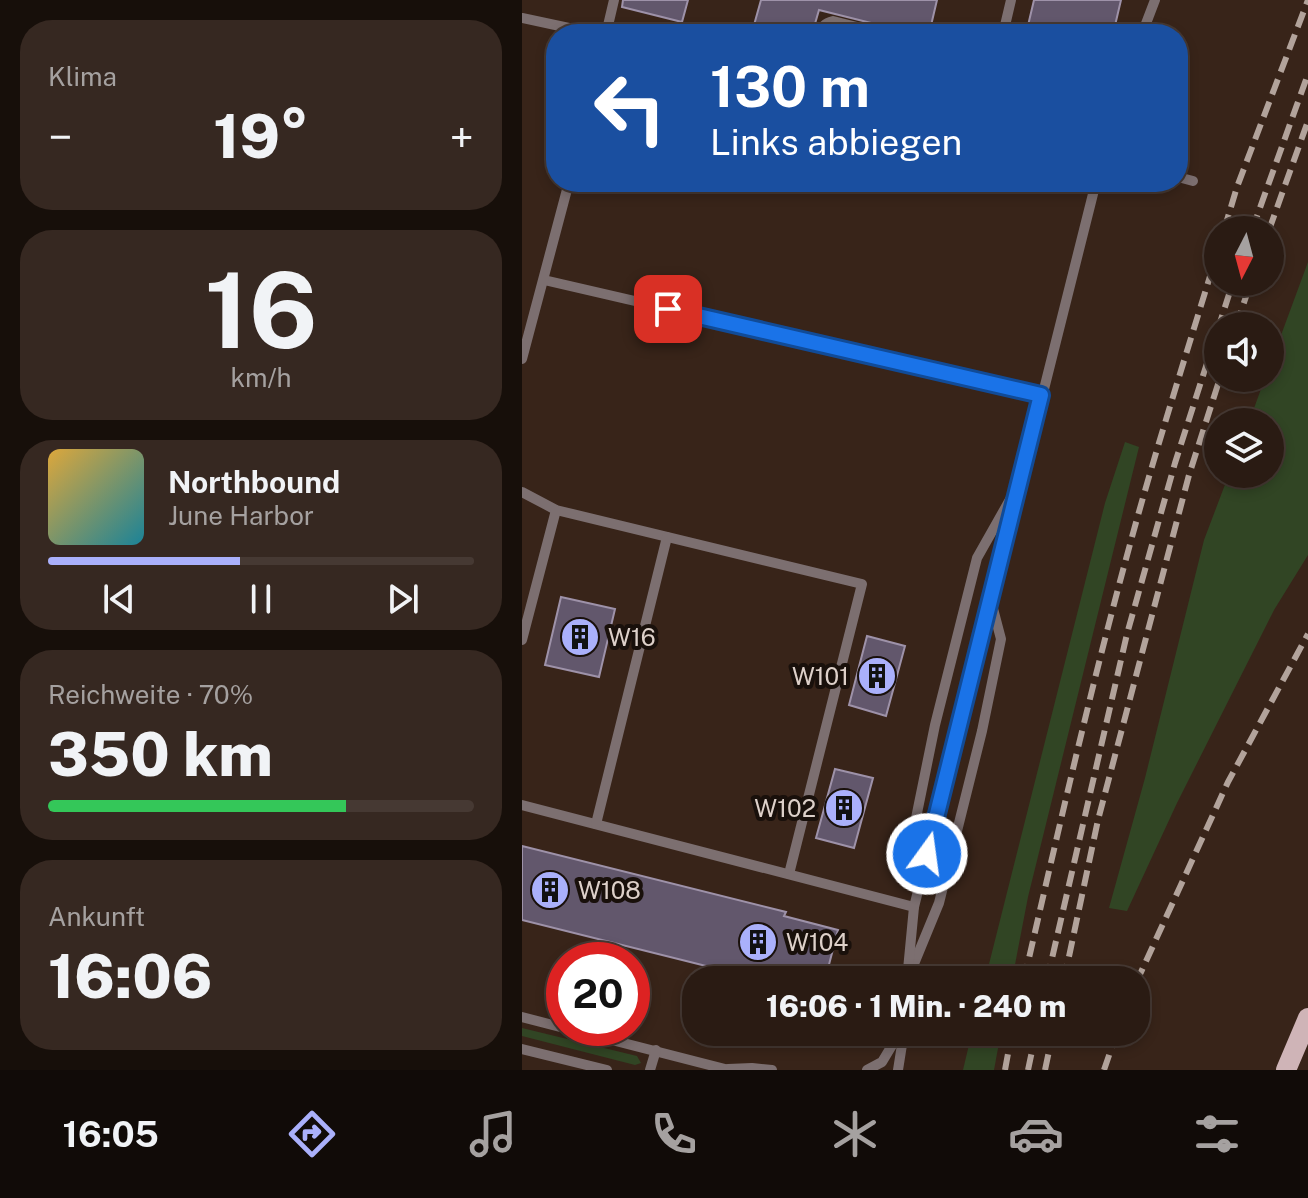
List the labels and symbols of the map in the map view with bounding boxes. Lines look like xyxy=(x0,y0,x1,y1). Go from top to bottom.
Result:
north arrow xyxy=(1204,216,1284,296)
pin xyxy=(634,275,702,343)
building icon: W16 xyxy=(559,616,601,658)
place label: W16 xyxy=(608,623,656,651)
building icon: W101 xyxy=(856,655,898,697)
place label: W101 xyxy=(792,662,849,690)
building icon: W102 xyxy=(823,787,865,829)
place label: W102 xyxy=(754,794,816,822)
position arrow xyxy=(885,812,969,896)
building icon: W108 xyxy=(529,869,571,911)
place label: W108 xyxy=(578,876,641,904)
building icon: W104 xyxy=(737,921,779,963)
place label: W104 xyxy=(786,928,848,956)
speed limit sign: 20 xyxy=(546,942,650,1046)

